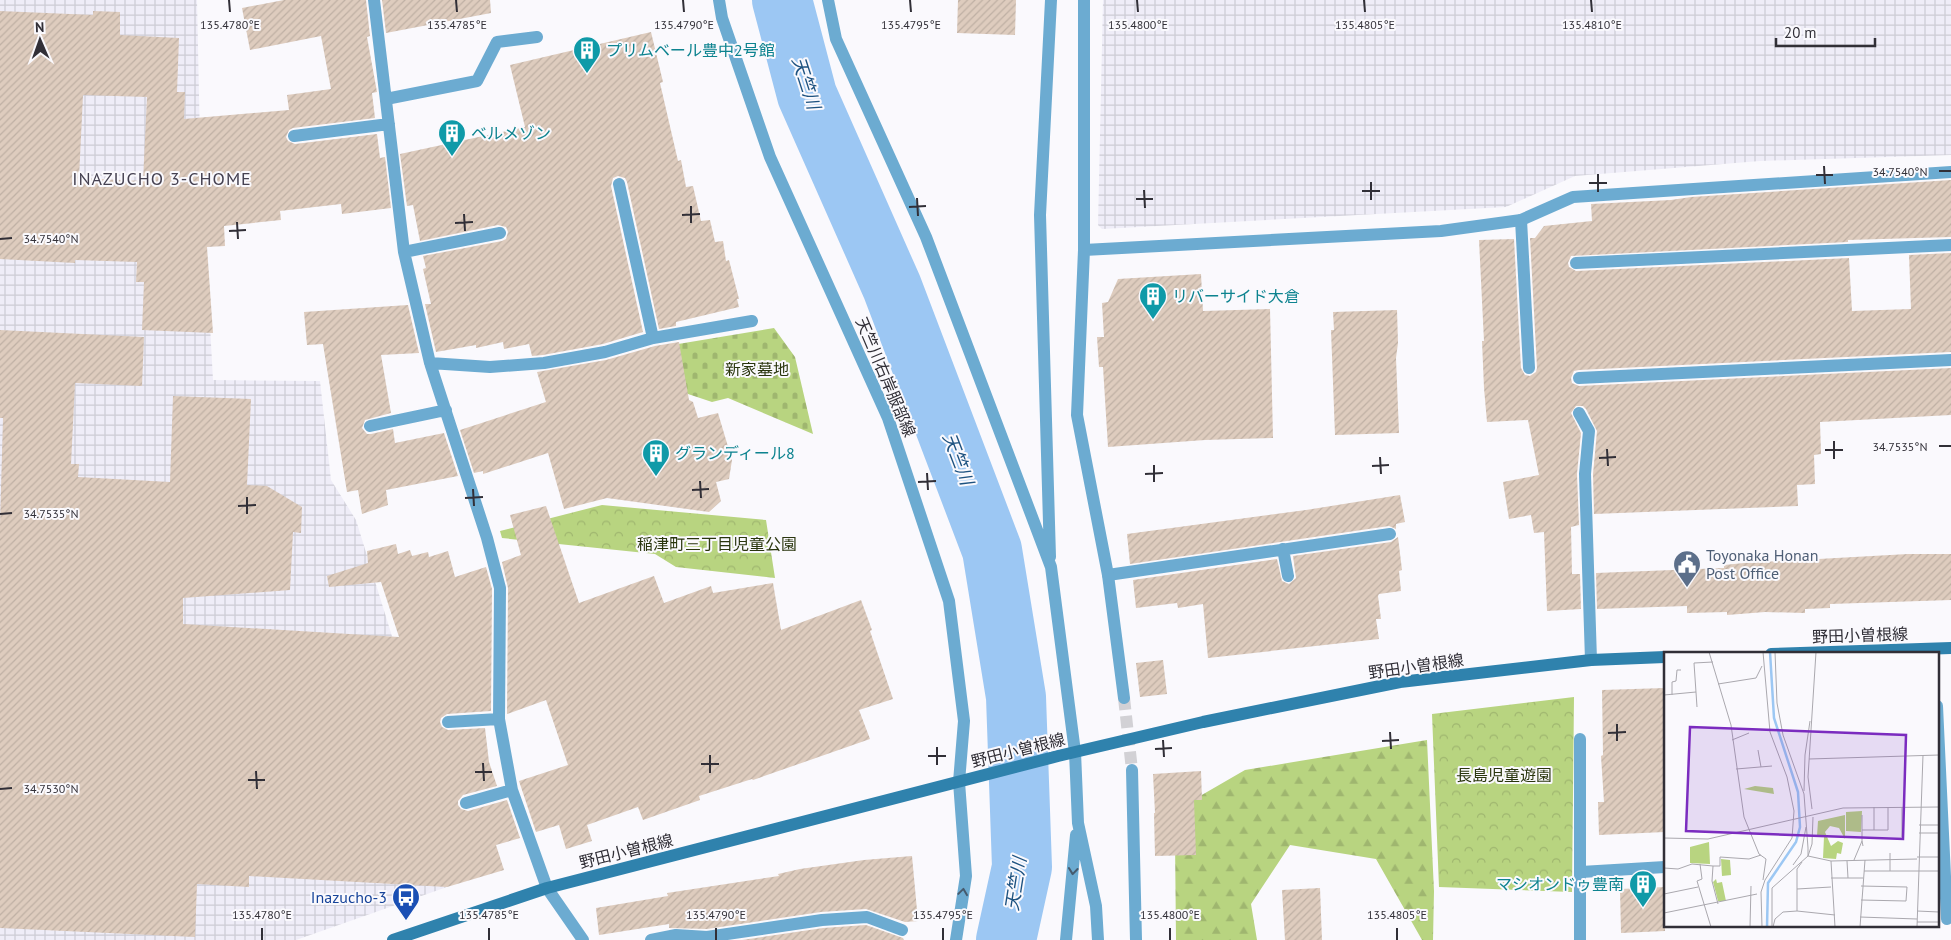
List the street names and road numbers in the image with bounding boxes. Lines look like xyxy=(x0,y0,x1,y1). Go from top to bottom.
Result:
street label: 天竺川右岸服部線 xyxy=(852,314,920,440)
street label: 野田小曽根線 xyxy=(1812,623,1908,647)
street label: 野田小曽根線 xyxy=(1367,649,1465,683)
street label: 野田小曽根線 xyxy=(969,729,1067,771)
street label: 野田小曽根線 xyxy=(577,830,675,872)

